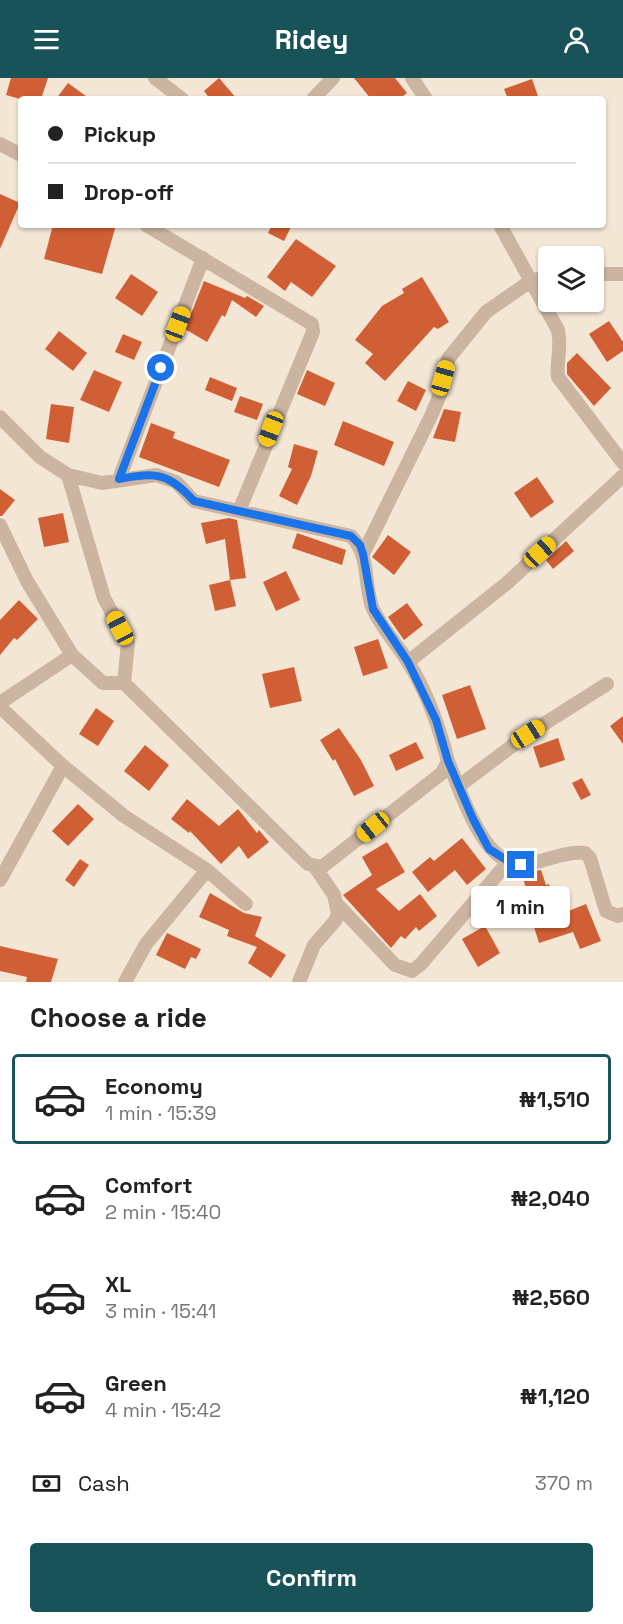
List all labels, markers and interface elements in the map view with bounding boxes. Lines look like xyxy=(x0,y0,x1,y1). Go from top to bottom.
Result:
text: Ridey xyxy=(275,22,348,57)
icon: menu xyxy=(30,23,63,56)
icon: person xyxy=(560,23,593,56)
text: Pickup xyxy=(84,120,156,148)
text: Drop-off xyxy=(84,178,174,206)
map controls xyxy=(538,246,604,312)
button: layers xyxy=(538,246,604,312)
car xyxy=(163,304,193,344)
route start xyxy=(147,354,174,381)
car xyxy=(429,358,457,398)
car xyxy=(256,409,286,449)
car xyxy=(521,533,559,571)
car xyxy=(104,608,136,648)
car xyxy=(508,717,548,751)
car xyxy=(353,809,393,845)
route end xyxy=(507,851,534,878)
callout: 1 min xyxy=(472,886,570,928)
text: 1 min xyxy=(496,894,545,920)
text: Choose a ride xyxy=(30,1000,207,1035)
icon: car xyxy=(33,1072,87,1126)
text: Economy xyxy=(105,1072,203,1100)
text: ₦1,510 xyxy=(519,1085,590,1113)
text: 1 min · 15:39 xyxy=(105,1100,217,1126)
icon: car xyxy=(33,1171,87,1225)
text: Comfort xyxy=(105,1171,193,1199)
text: ₦2,040 xyxy=(510,1184,590,1212)
text: 2 min · 15:40 xyxy=(105,1199,221,1225)
icon: car xyxy=(33,1270,87,1324)
text: XL xyxy=(105,1270,131,1298)
text: ₦2,560 xyxy=(512,1283,590,1311)
text: 3 min · 15:41 xyxy=(105,1298,216,1324)
icon: car xyxy=(33,1369,87,1423)
text: Green xyxy=(105,1369,167,1397)
text: ₦1,120 xyxy=(520,1382,590,1410)
text: 4 min · 15:42 xyxy=(105,1397,221,1423)
icon: cash xyxy=(30,1467,63,1500)
text: Cash xyxy=(78,1469,130,1497)
text: 370 m xyxy=(535,1470,593,1496)
button: Confirm xyxy=(30,1543,593,1612)

